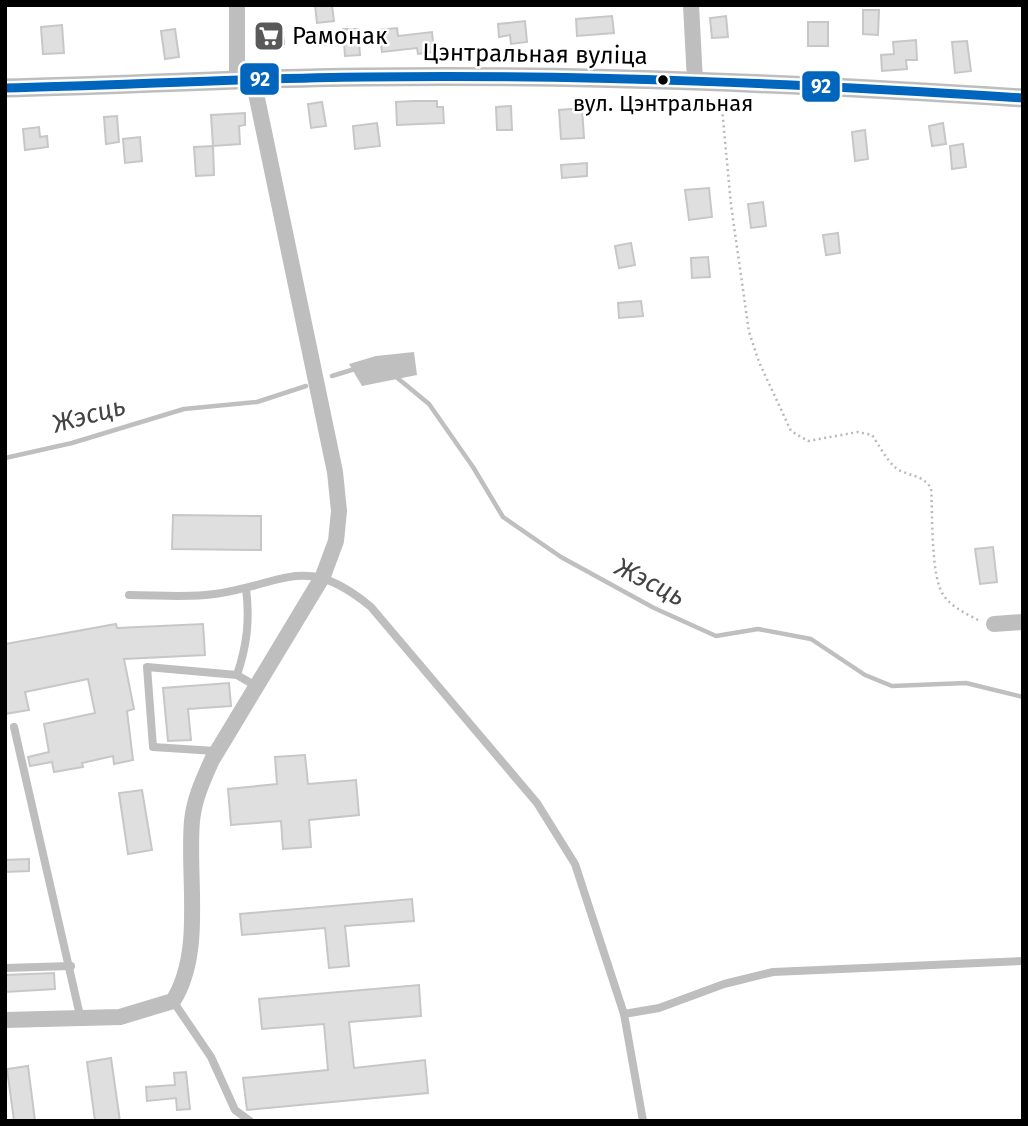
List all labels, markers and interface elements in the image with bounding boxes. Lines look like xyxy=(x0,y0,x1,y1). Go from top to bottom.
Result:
supermarket icon: Рамонак xyxy=(252,19,286,53)
place label: Рамонак xyxy=(292,22,388,50)
street label: Цэнтральная вуліца xyxy=(422,38,648,70)
line badge: 92 xyxy=(239,62,280,96)
text: 92 xyxy=(250,68,270,91)
line badge: 92 xyxy=(801,70,841,103)
marker: вул. Цэнтральная xyxy=(656,73,670,87)
text: 92 xyxy=(811,75,831,98)
place label: вул. Цэнтральная xyxy=(573,90,753,117)
water label: Жэсць xyxy=(48,390,129,440)
water label: Жэсць xyxy=(609,551,690,613)

